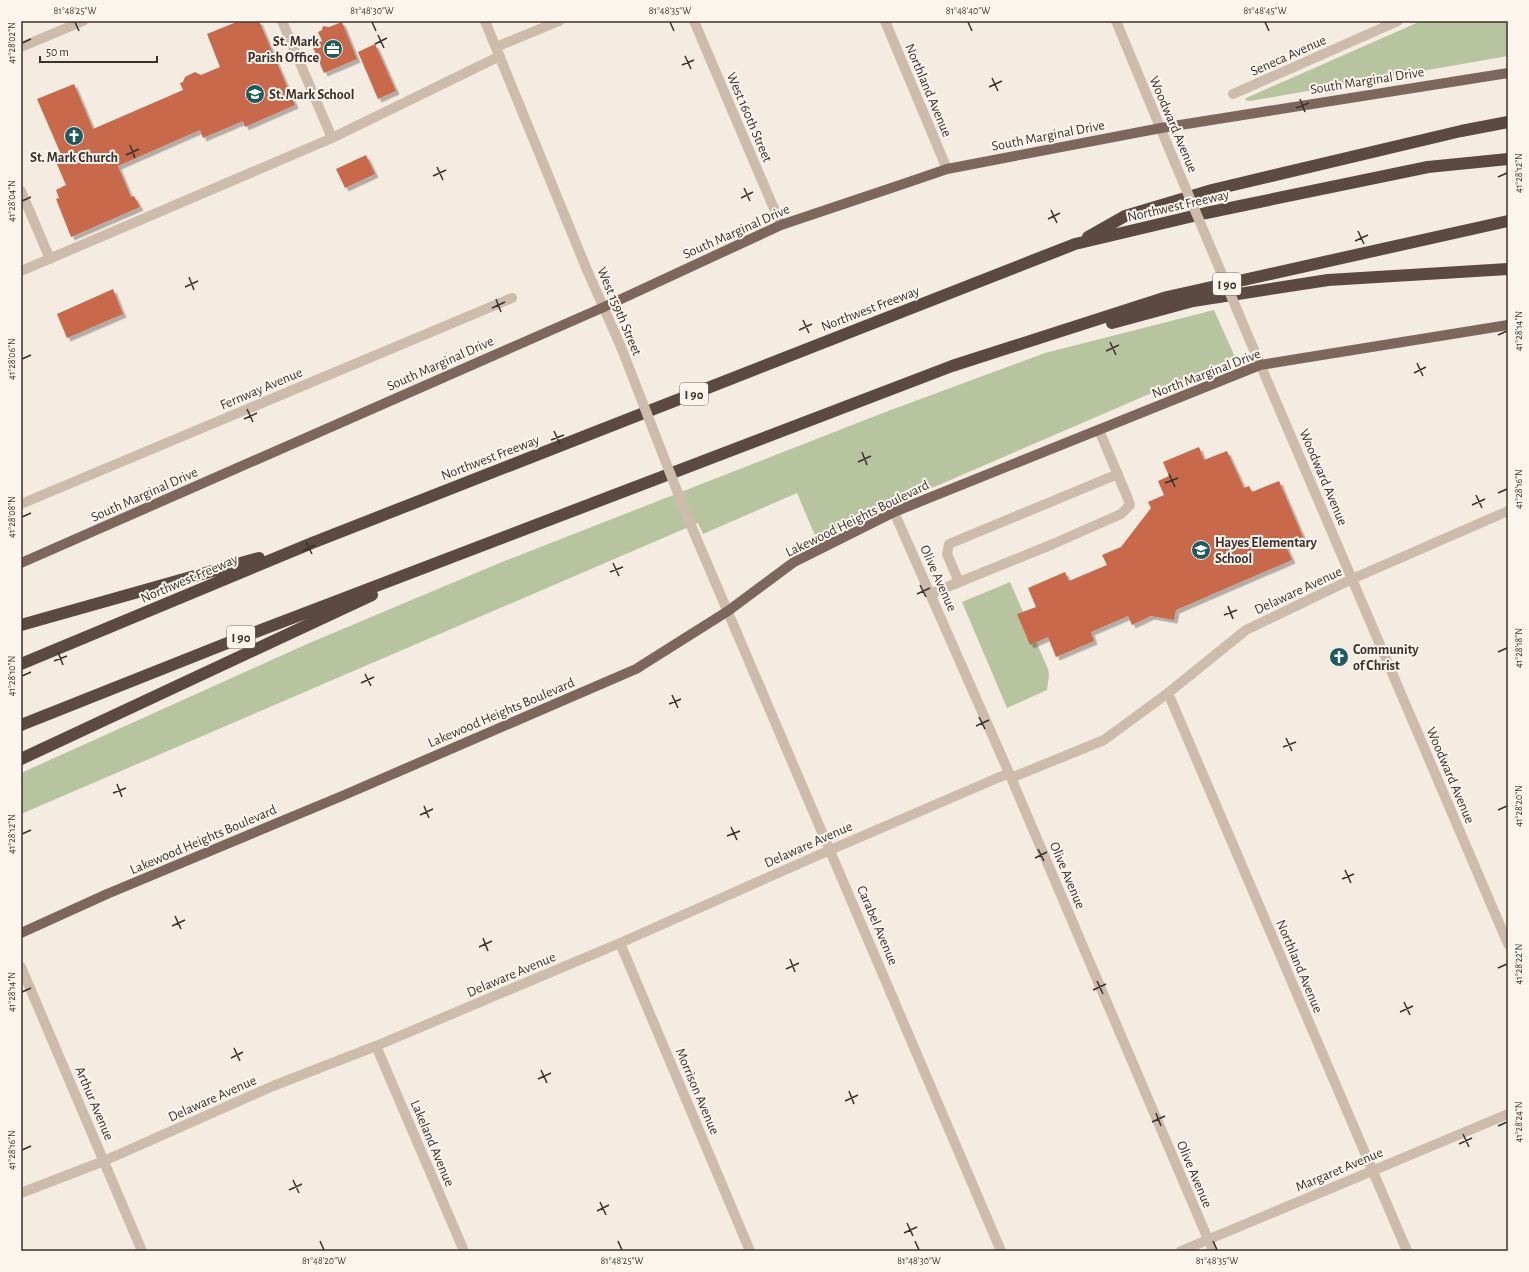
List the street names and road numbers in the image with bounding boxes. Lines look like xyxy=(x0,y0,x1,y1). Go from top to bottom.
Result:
street label: Seneca Avenue xyxy=(1248,33,1328,79)
street label: Northland Avenue xyxy=(902,42,954,139)
street label: South Marginal Drive xyxy=(1309,65,1425,97)
street label: West 160th Street xyxy=(724,70,775,165)
street label: Woodward Avenue xyxy=(1146,74,1200,175)
street label: South Marginal Drive xyxy=(990,118,1106,154)
street label: Northwest Freeway xyxy=(1126,187,1231,225)
street label: South Marginal Drive xyxy=(681,202,792,262)
street label: West 159th Street xyxy=(594,265,644,358)
road number: I 90 xyxy=(1213,273,1241,295)
street label: Northwest Freeway xyxy=(819,284,921,334)
street label: South Marginal Drive xyxy=(385,334,496,394)
street label: North Marginal Drive xyxy=(1150,347,1263,401)
street label: Fernway Avenue xyxy=(218,365,305,413)
road number: I 90 xyxy=(680,383,708,405)
street label: Woodward Avenue xyxy=(1296,427,1350,528)
street label: Northwest Freeway xyxy=(439,433,541,483)
street label: South Marginal Drive xyxy=(89,465,200,525)
street label: Lakewood Heights Boulevard xyxy=(783,478,931,560)
street label: Olive Avenue xyxy=(917,543,959,614)
street label: Northwest Freeway xyxy=(139,552,240,606)
street label: Delaware Avenue xyxy=(1252,565,1344,617)
road number: I 90 xyxy=(227,626,255,648)
street label: Lakewood Heights Boulevard xyxy=(426,676,577,750)
street label: Woodward Avenue xyxy=(1423,725,1477,826)
street label: Lakewood Heights Boulevard xyxy=(128,803,279,877)
street label: Delaware Avenue xyxy=(762,819,855,871)
street label: Olive Avenue xyxy=(1047,840,1087,911)
street label: Carabel Avenue xyxy=(854,884,900,967)
street label: Northland Avenue xyxy=(1273,918,1325,1015)
street label: Delaware Avenue xyxy=(465,950,558,1000)
street label: Morrison Avenue xyxy=(673,1046,722,1137)
street label: Arthur Avenue xyxy=(72,1064,116,1142)
street label: Delaware Avenue xyxy=(166,1073,259,1125)
street label: Lakeland Avenue xyxy=(408,1098,457,1189)
street label: Olive Avenue xyxy=(1174,1139,1214,1210)
street label: Margaret Avenue xyxy=(1294,1145,1385,1195)

